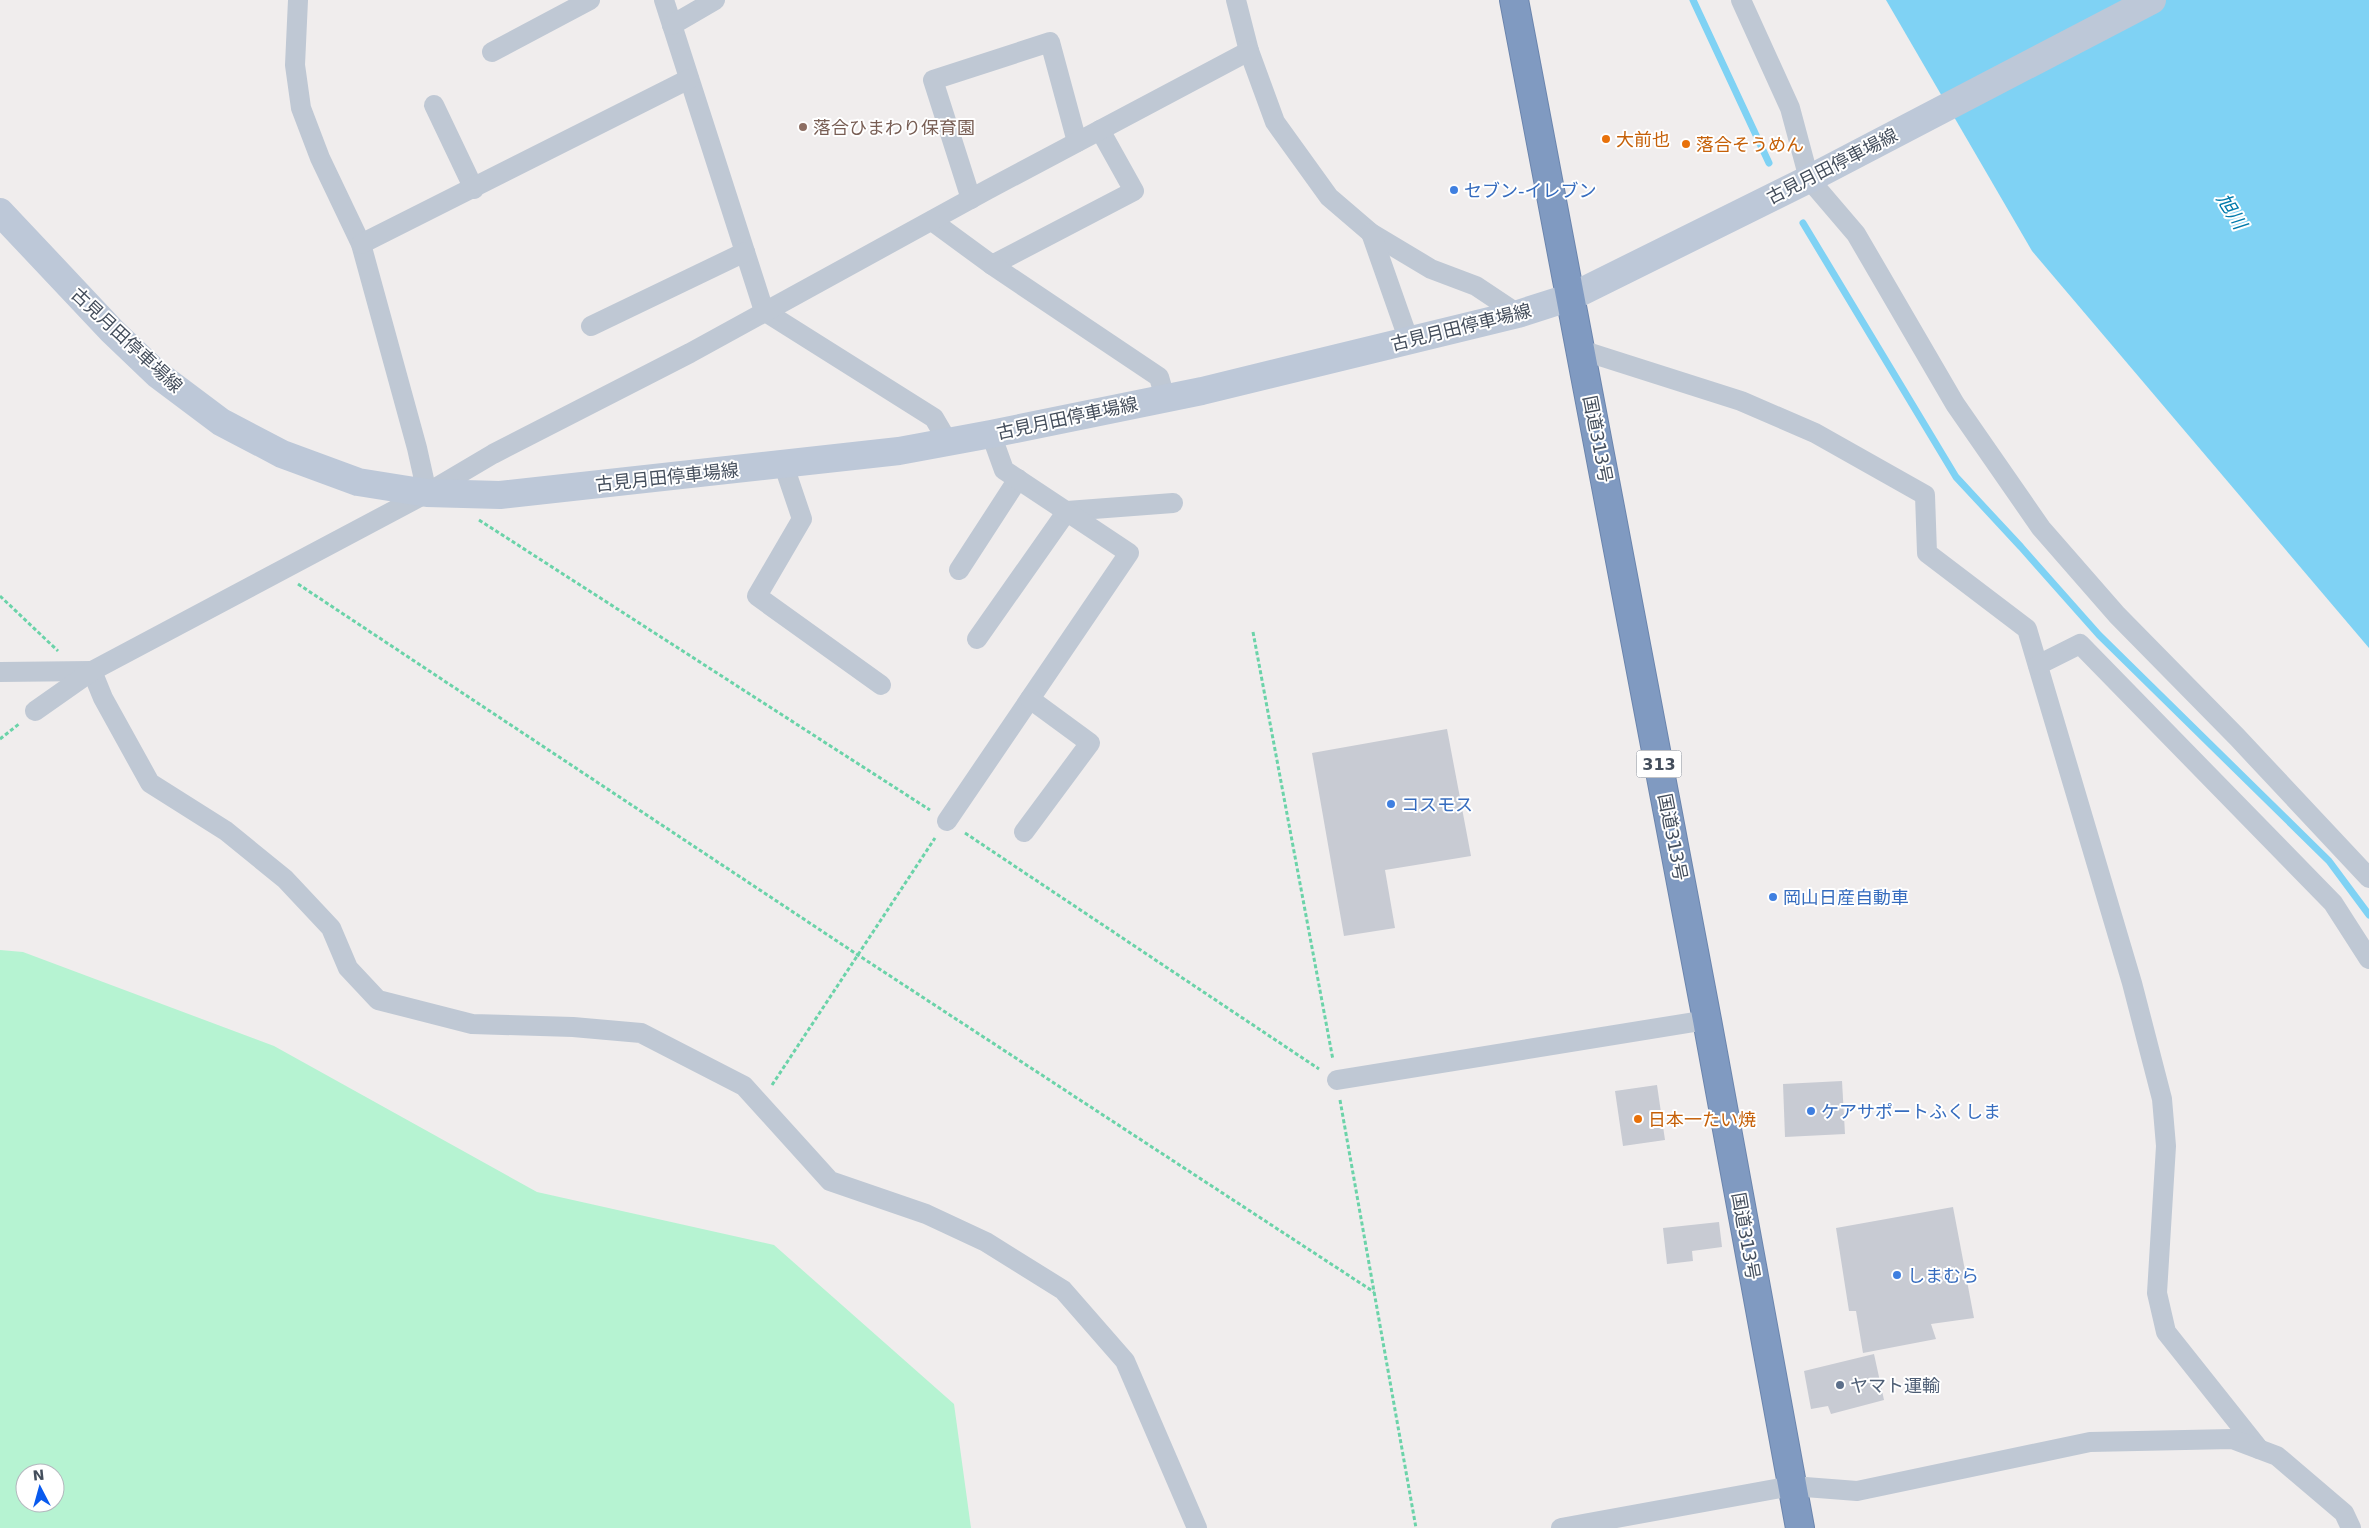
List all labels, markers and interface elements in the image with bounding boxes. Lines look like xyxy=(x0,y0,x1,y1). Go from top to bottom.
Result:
place label: 落合ひまわり保育園 xyxy=(813,117,975,138)
marker: 落合ひまわり保育園 xyxy=(797,121,809,133)
street label: 古見月田停車場線 xyxy=(1763,124,1901,208)
place label: 大前也 xyxy=(1616,129,1670,150)
marker: 大前也 xyxy=(1600,133,1612,145)
place label: 落合そうめん xyxy=(1696,134,1804,155)
marker: 落合そうめん xyxy=(1680,138,1692,150)
place label: セブン-イレブン xyxy=(1464,180,1597,201)
marker: セブン-イレブン xyxy=(1448,184,1460,196)
water label: 旭川 xyxy=(2213,189,2252,235)
street label: 古見月田停車場線 xyxy=(67,283,187,397)
street label: 古見月田停車場線 xyxy=(1389,299,1533,355)
street label: 古見月田停車場線 xyxy=(994,393,1140,443)
street label: 国道313号 xyxy=(1579,394,1617,484)
street label: 古見月田停車場線 xyxy=(594,459,740,495)
road number: 313 xyxy=(1636,751,1682,778)
street label: 国道313号 xyxy=(1654,792,1692,882)
place label: コスモス xyxy=(1401,794,1473,815)
marker: コスモス xyxy=(1385,798,1397,810)
place label: 岡山日産自動車 xyxy=(1783,887,1909,908)
marker: 岡山日産自動車 xyxy=(1767,891,1779,903)
place label: ケアサポートふくしま xyxy=(1821,1101,2001,1122)
marker: ケアサポートふくしま xyxy=(1805,1105,1817,1117)
place label: 日本一たい焼 xyxy=(1648,1109,1756,1130)
marker: 日本一たい焼 xyxy=(1632,1113,1644,1125)
street label: 国道313号 xyxy=(1728,1191,1764,1281)
place label: しまむら xyxy=(1907,1265,1979,1286)
marker: しまむら xyxy=(1891,1269,1903,1281)
place label: ヤマト運輸 xyxy=(1850,1375,1940,1396)
marker: ヤマト運輸 xyxy=(1834,1379,1846,1391)
north arrow xyxy=(15,1463,65,1513)
text: N xyxy=(32,1467,45,1484)

